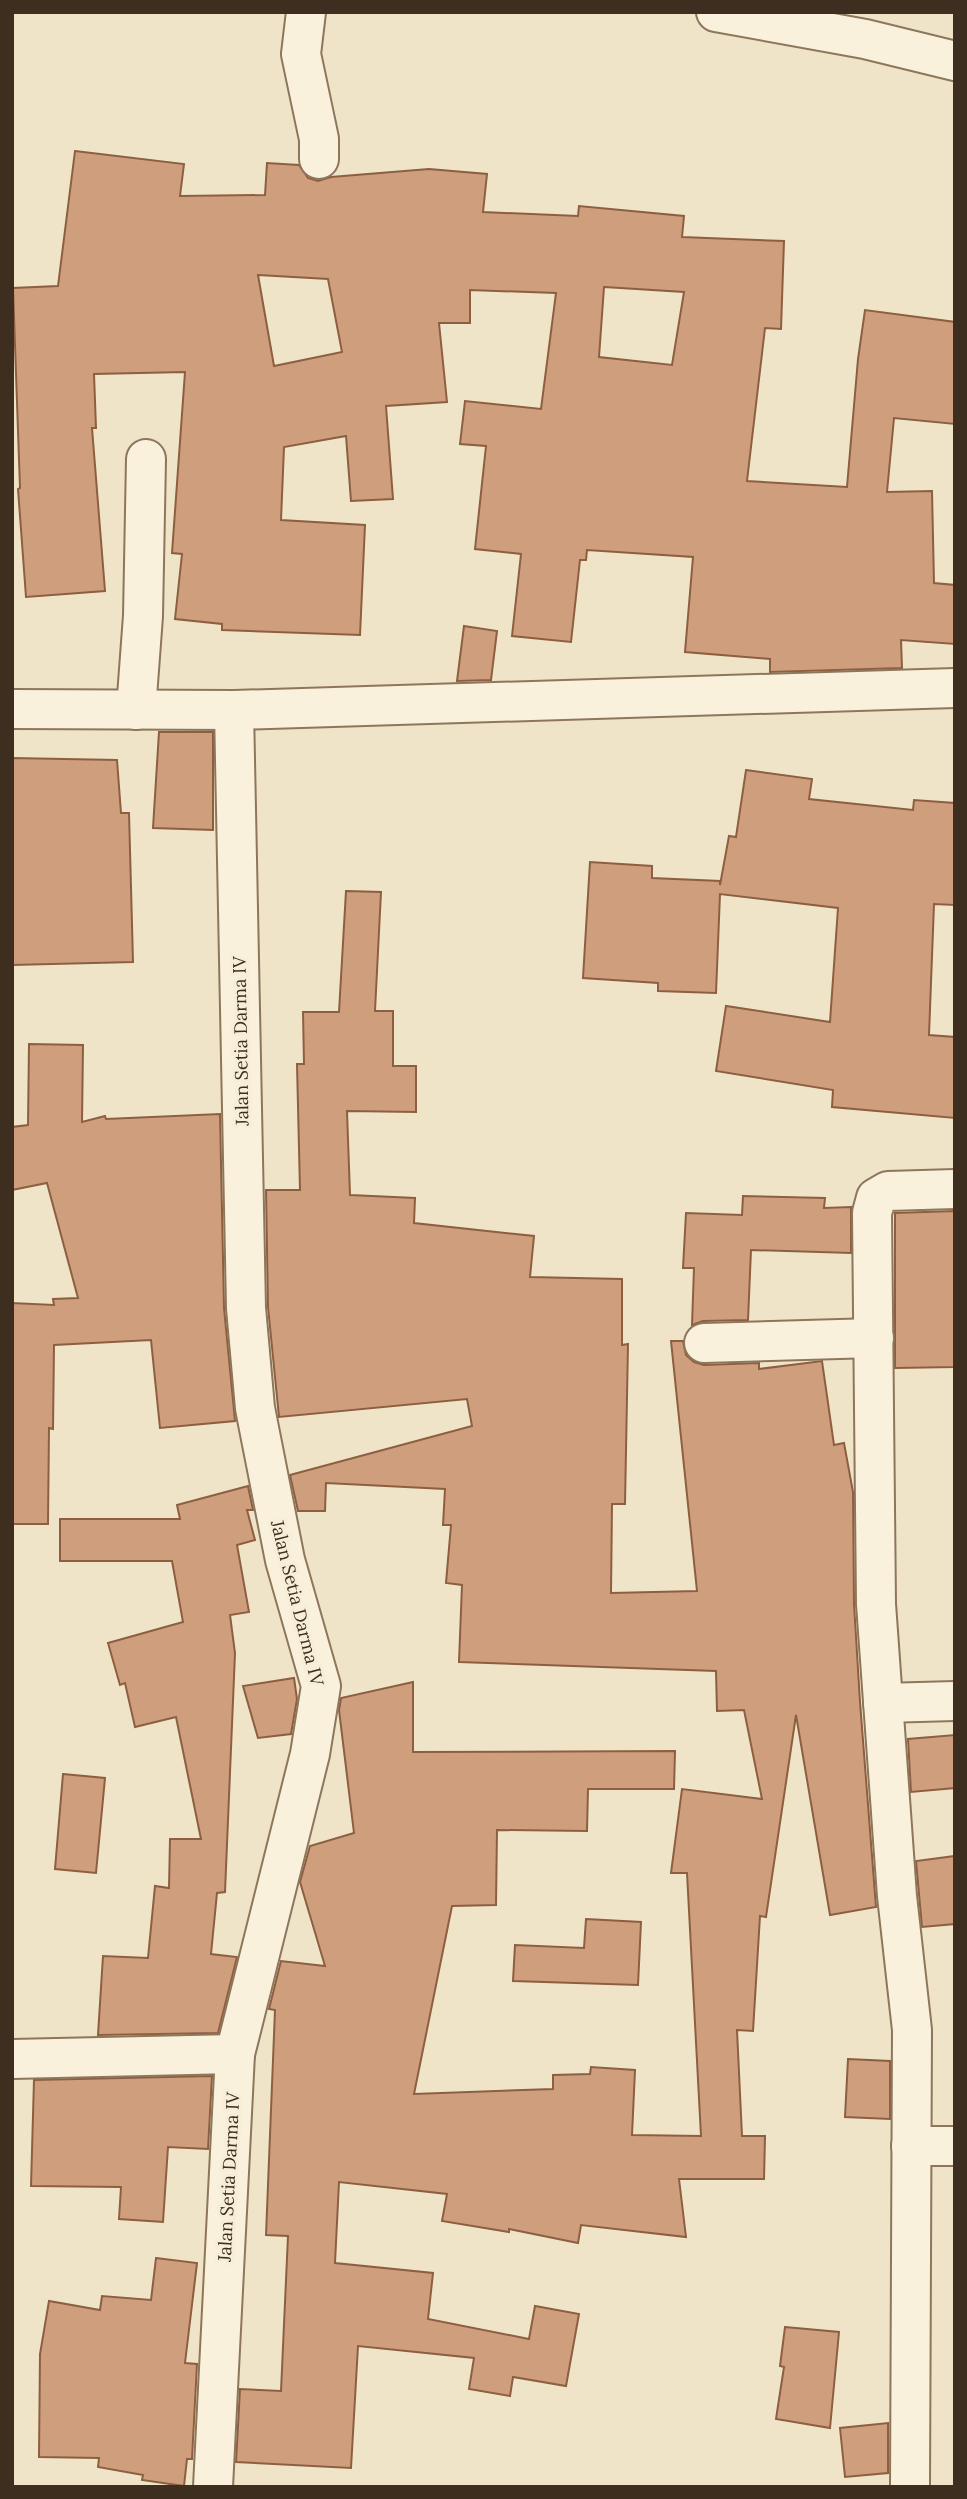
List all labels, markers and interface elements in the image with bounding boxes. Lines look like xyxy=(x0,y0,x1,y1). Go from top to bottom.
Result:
street label: Jalan Setia Darma IV xyxy=(227,955,253,1127)
street label: Jalan Setia Darma IV xyxy=(266,1517,329,1689)
street label: Jalan Setia Darma IV xyxy=(213,2090,244,2263)

